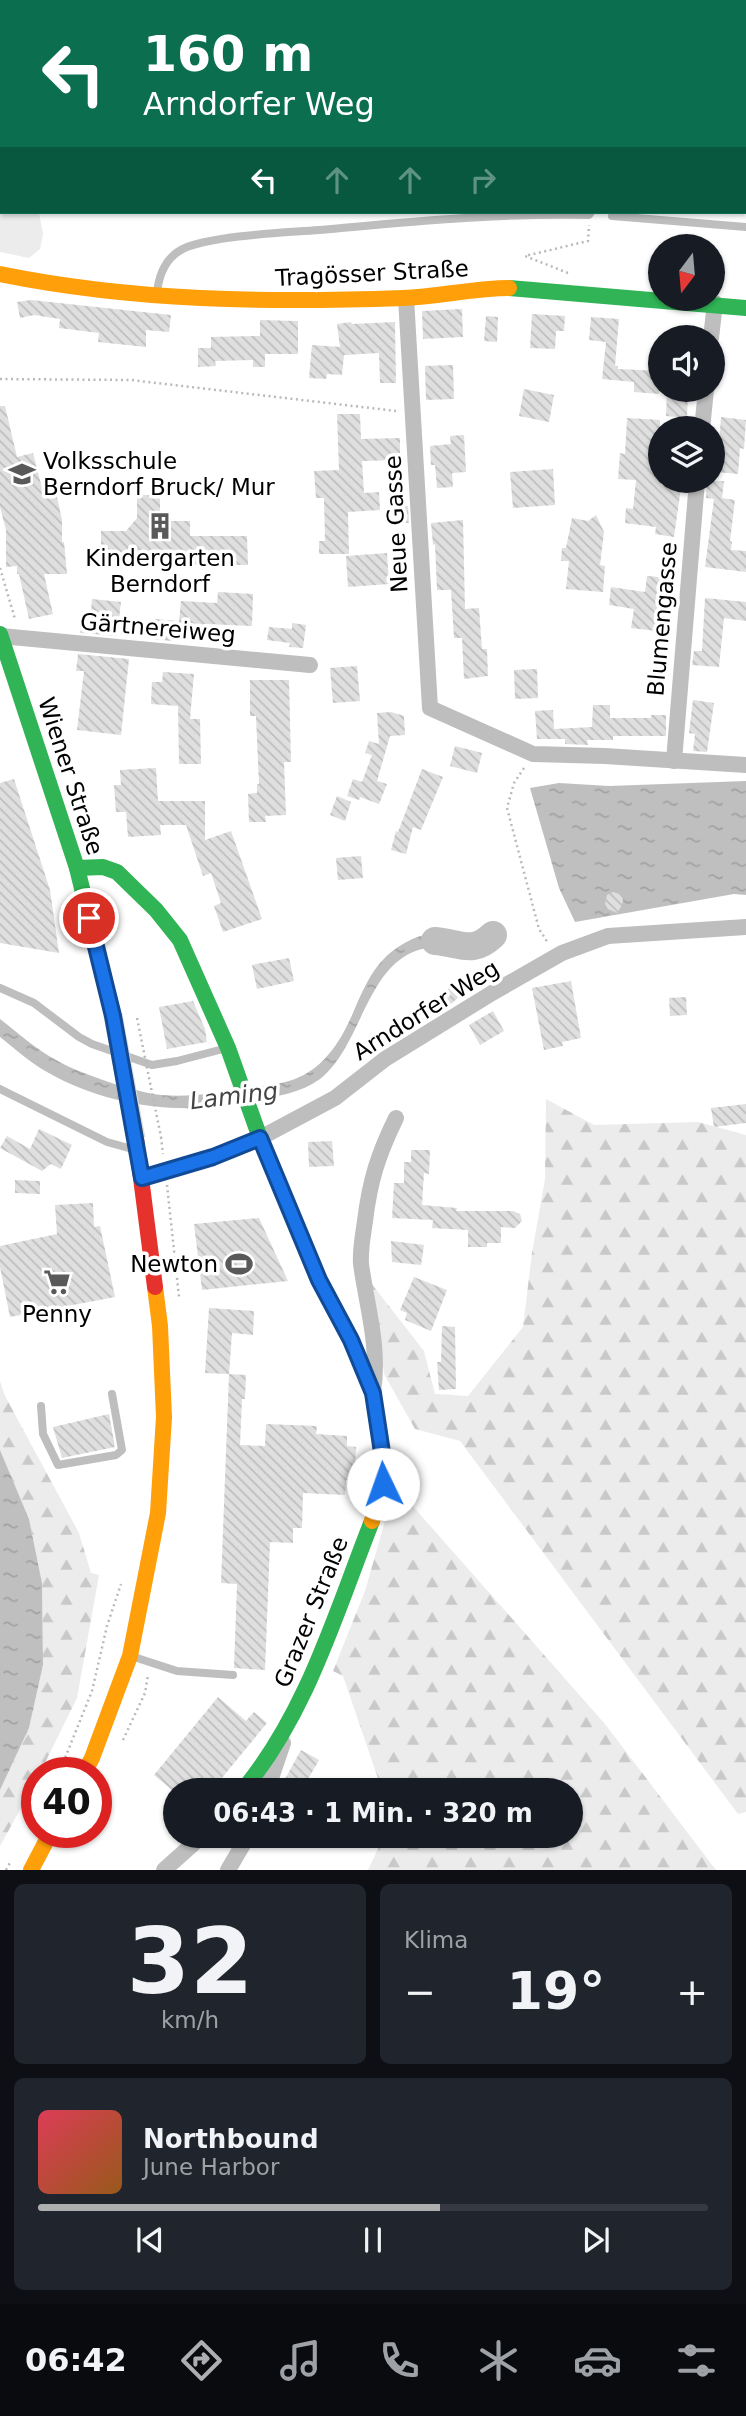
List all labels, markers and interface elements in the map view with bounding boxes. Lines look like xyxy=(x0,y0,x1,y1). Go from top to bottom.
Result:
text: 160 m xyxy=(143,26,313,83)
icon: left xyxy=(28,28,119,119)
text: Arndorfer Weg xyxy=(143,85,375,123)
icon: left xyxy=(245,161,283,199)
icon: ahead xyxy=(318,161,356,199)
icon: ahead xyxy=(391,161,429,199)
icon: right xyxy=(464,161,502,199)
north arrow xyxy=(648,234,724,312)
map controls xyxy=(648,234,725,493)
street label: Tragösser Straße xyxy=(274,255,469,291)
button: sound xyxy=(648,325,725,402)
button: layers xyxy=(648,416,725,493)
place label: Volksschule Berndorf Bruck/ Mur xyxy=(43,448,275,500)
street label: Neue Gasse xyxy=(379,455,413,593)
school or university icon: Volksschule Berndorf Bruck/ Mur xyxy=(7,459,37,489)
building icon: Kindergarten Berndorf xyxy=(145,511,175,541)
street label: Blumengasse xyxy=(642,541,682,697)
place label: Kindergarten Berndorf xyxy=(85,545,235,597)
street label: Gärtnereiweg xyxy=(79,608,237,648)
street label: Wiener Straße xyxy=(33,694,109,858)
pin xyxy=(59,888,119,948)
icon: arrive xyxy=(70,899,108,937)
street label: Arndorfer Weg xyxy=(348,955,504,1065)
water label: Laming xyxy=(188,1077,280,1115)
sports icon: Newton xyxy=(224,1249,254,1279)
place label: Newton xyxy=(130,1251,218,1277)
supermarket icon: Penny xyxy=(42,1267,72,1297)
place label: Penny xyxy=(22,1301,92,1327)
position arrow xyxy=(346,1447,420,1521)
street label: Grazer Straße xyxy=(269,1533,353,1691)
speed limit sign: 40 xyxy=(21,1757,112,1848)
text: 06:43 · 1 Min. · 320 m xyxy=(213,1798,533,1828)
text: 32 xyxy=(127,1909,253,2014)
text: Klima xyxy=(404,1927,468,1953)
text: 19° xyxy=(507,1961,605,2021)
text: − xyxy=(404,1970,436,2014)
text: + xyxy=(676,1970,708,2014)
text: km/h xyxy=(161,2007,219,2033)
text: Northbound xyxy=(143,2124,319,2154)
text: June Harbor xyxy=(143,2154,279,2180)
icon: previous xyxy=(131,2221,169,2259)
icon: pause xyxy=(354,2221,392,2259)
icon: next xyxy=(577,2221,615,2259)
icon: directions xyxy=(177,2336,226,2385)
icon: music xyxy=(276,2336,325,2385)
icon: phone xyxy=(375,2336,424,2385)
icon: climate xyxy=(474,2336,523,2385)
icon: car xyxy=(573,2336,622,2385)
icon: filters xyxy=(672,2336,721,2385)
text: 06:42 xyxy=(25,2341,127,2379)

